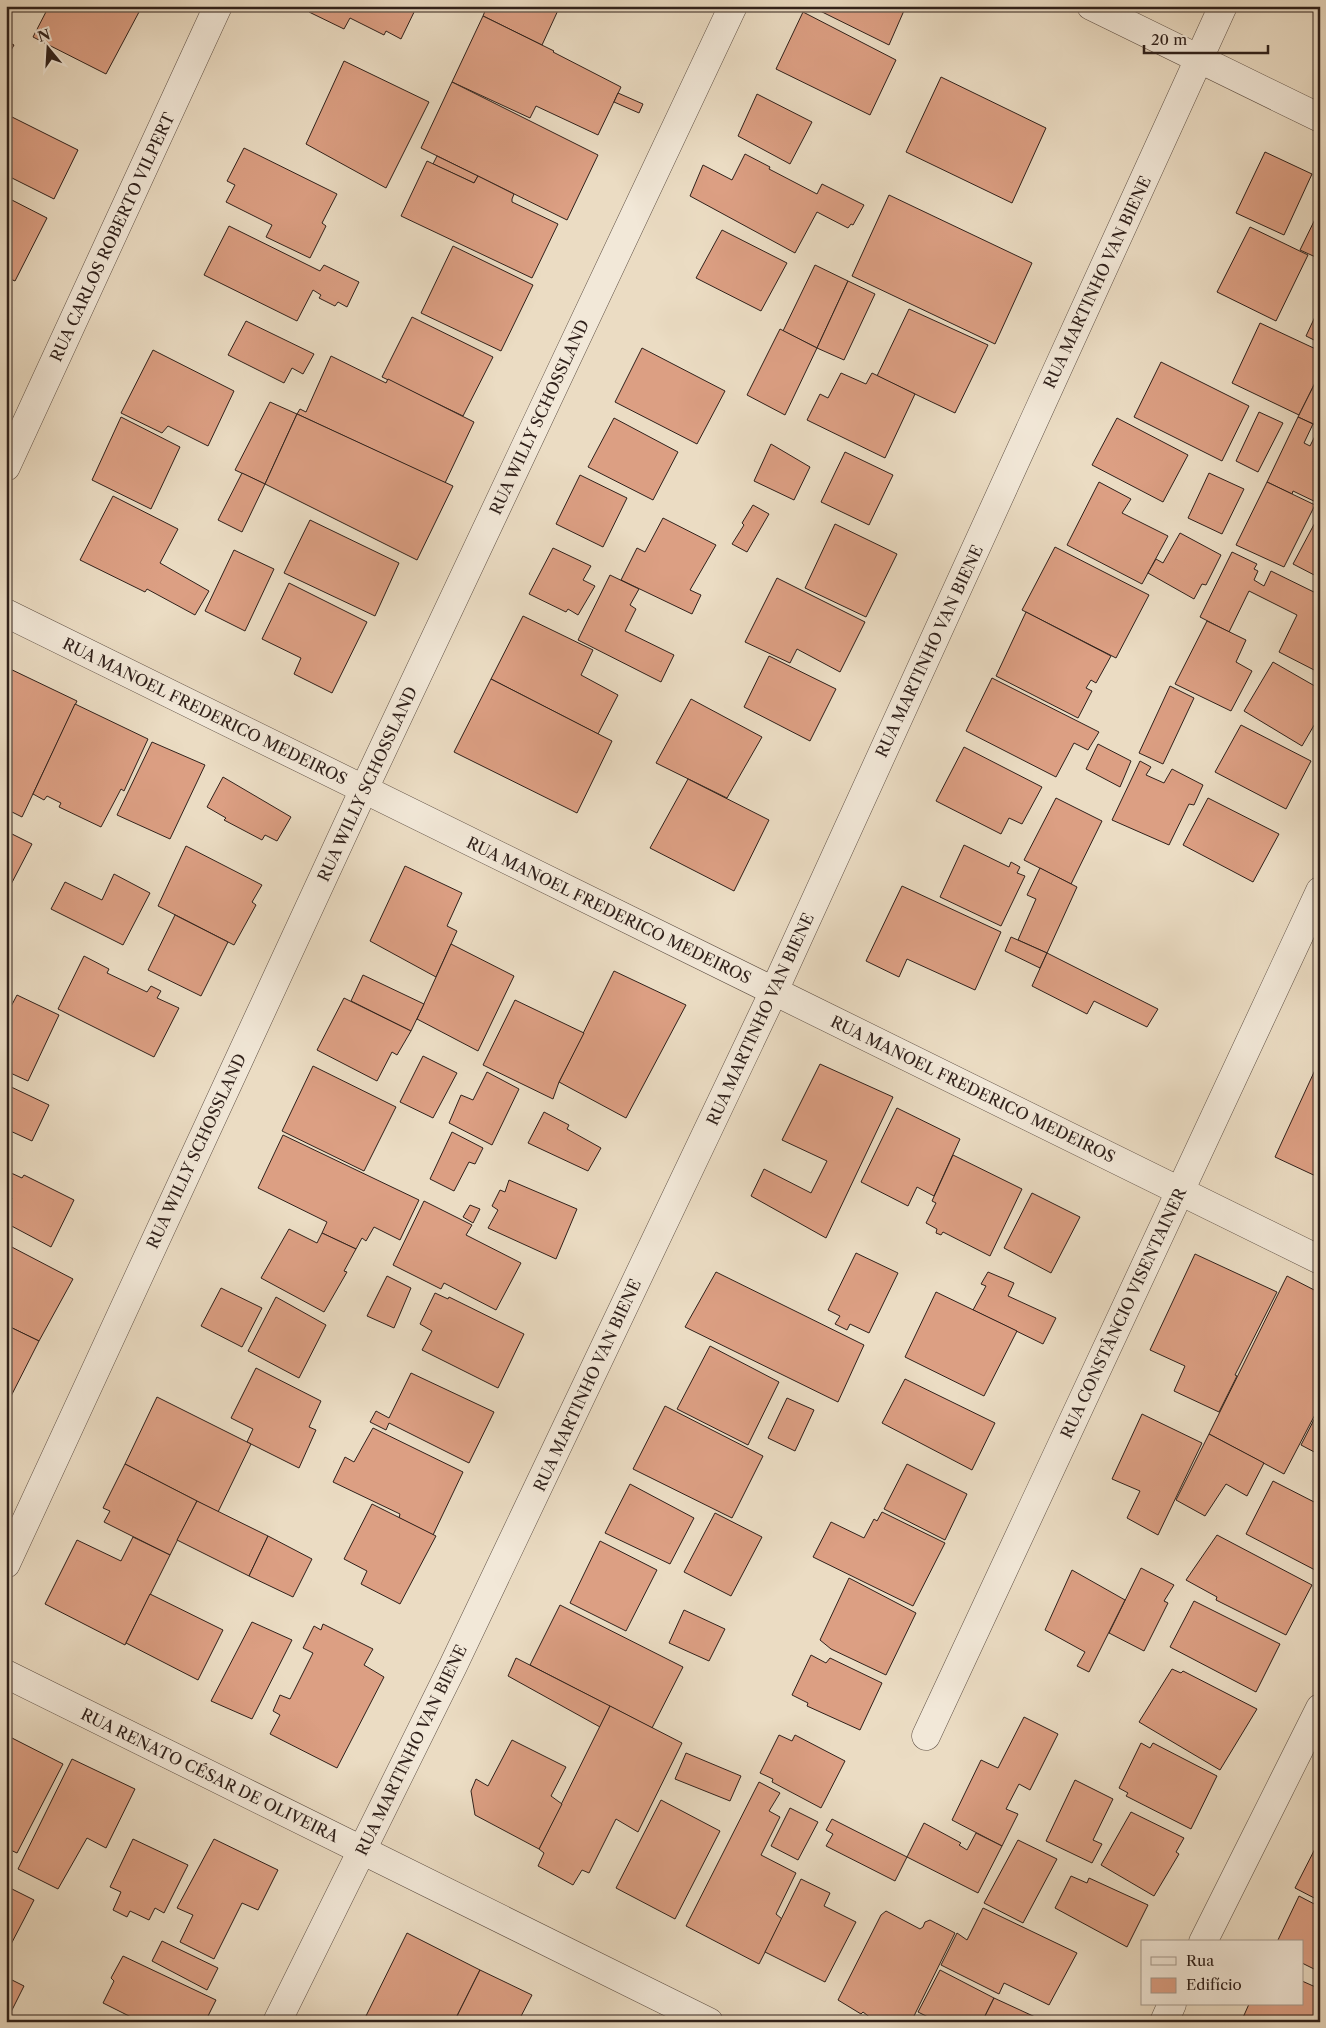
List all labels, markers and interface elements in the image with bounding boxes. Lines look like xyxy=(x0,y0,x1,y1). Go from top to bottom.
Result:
north arrow xyxy=(22,22,72,72)
scale bar xyxy=(1144,22,1267,54)
text: N xyxy=(35,25,53,46)
text: 20 m xyxy=(1151,30,1187,49)
street label: RUA CARLOS ROBERTO VILPERT xyxy=(45,109,179,365)
street label: RUA MARTINHO VAN BIENE xyxy=(1039,173,1155,391)
street label: RUA WILLY SCHOSSLAND xyxy=(485,316,593,518)
street label: RUA MARTINHO VAN BIENE xyxy=(871,542,987,760)
street label: RUA MANOEL FREDERICO MEDEIROS xyxy=(59,633,351,789)
street label: RUA WILLY SCHOSSLAND xyxy=(313,683,421,885)
street label: RUA MANOEL FREDERICO MEDEIROS xyxy=(463,832,755,988)
street label: RUA MARTINHO VAN BIENE xyxy=(702,910,818,1128)
street label: RUA MANOEL FREDERICO MEDEIROS xyxy=(827,1011,1119,1167)
street label: RUA WILLY SCHOSSLAND xyxy=(142,1050,250,1252)
street label: RUA CONSTÂNCIO VISENTAINER xyxy=(1056,1183,1191,1441)
street label: RUA MARTINHO VAN BIENE xyxy=(529,1276,645,1494)
street label: RUA MARTINHO VAN BIENE xyxy=(351,1641,471,1859)
street label: RUA RENATO CÉSAR DE OLIVEIRA xyxy=(78,1704,343,1847)
legend xyxy=(1141,1940,1304,2006)
text: Rua xyxy=(1186,1951,1214,1970)
text: Edifício xyxy=(1186,1975,1242,1994)

